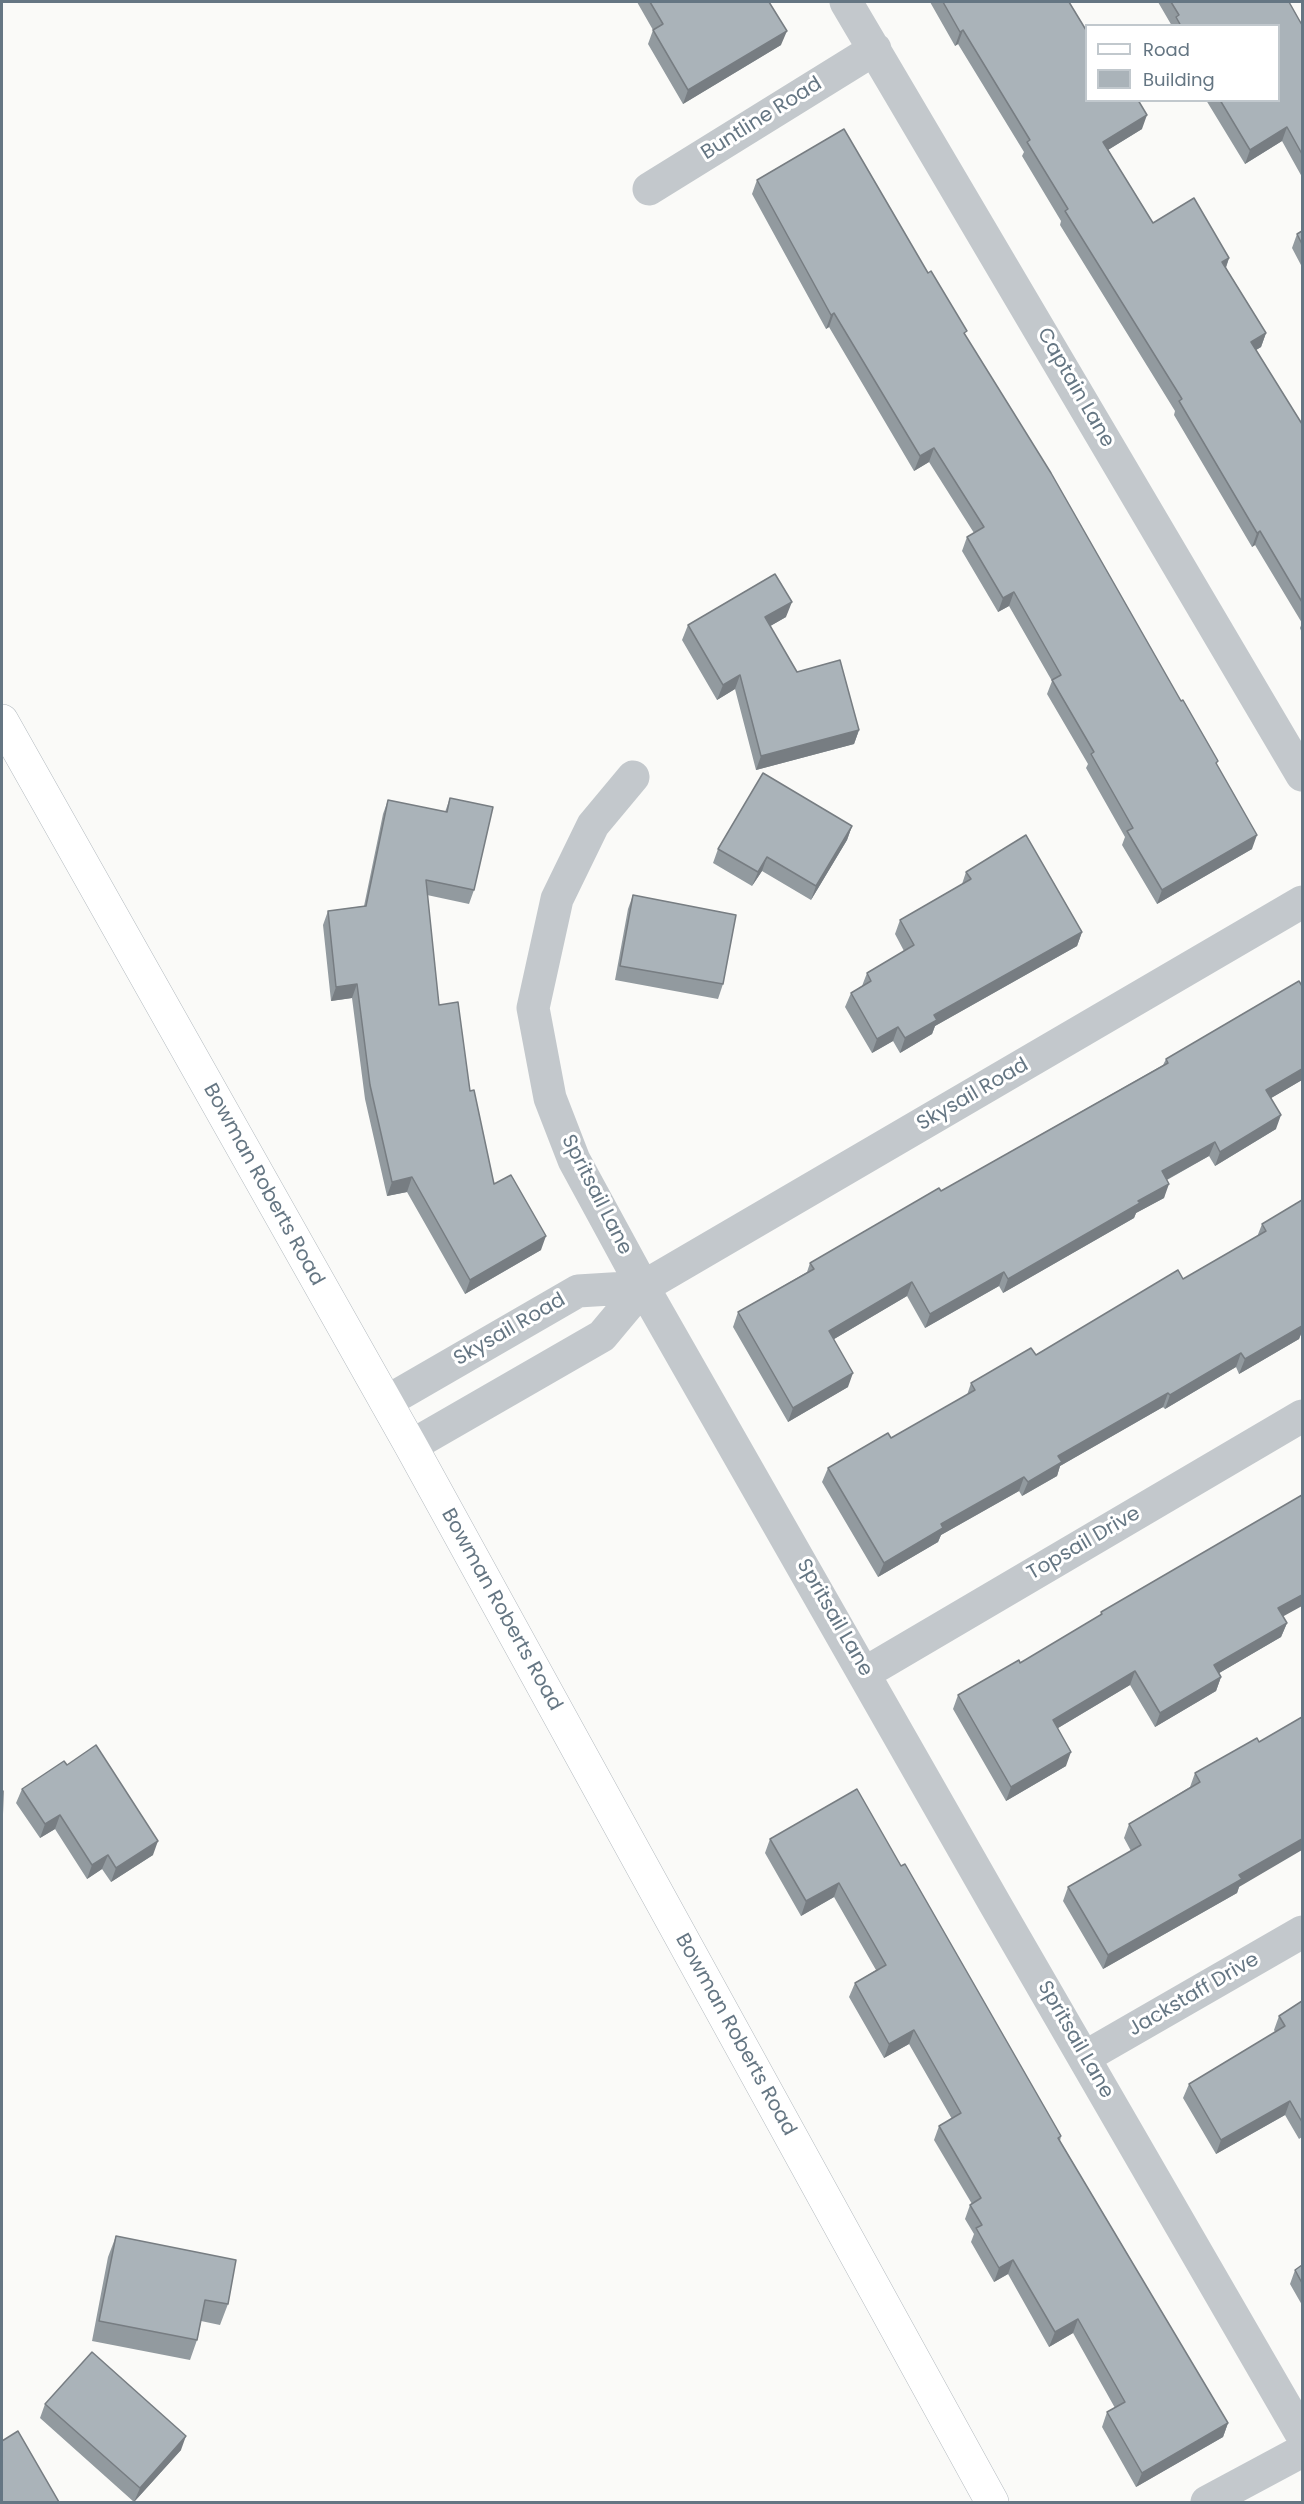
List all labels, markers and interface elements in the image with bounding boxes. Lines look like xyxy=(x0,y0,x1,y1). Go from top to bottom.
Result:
legend xyxy=(1085,24,1280,102)
text: Road xyxy=(1143,37,1190,62)
text: Building xyxy=(1143,67,1215,92)
street label: Buntline Road xyxy=(697,72,827,166)
street label: Captain Lane xyxy=(1031,324,1119,452)
street label: Skysail Road xyxy=(913,1053,1033,1137)
street label: Bowman Roberts Road xyxy=(197,1080,329,1290)
street label: Spritsail Lane xyxy=(555,1131,637,1259)
street label: Skysail Road xyxy=(450,1288,570,1372)
street label: Topsail Drive xyxy=(1023,1502,1145,1586)
street label: Bowman Roberts Road xyxy=(435,1505,567,1715)
street label: Spritsail Lane xyxy=(791,1555,877,1681)
street label: Bowman Roberts Road xyxy=(669,1930,801,2140)
street label: Jackstaff Drive xyxy=(1125,1948,1263,2042)
street label: Spritsail Lane xyxy=(1032,1977,1118,2103)

